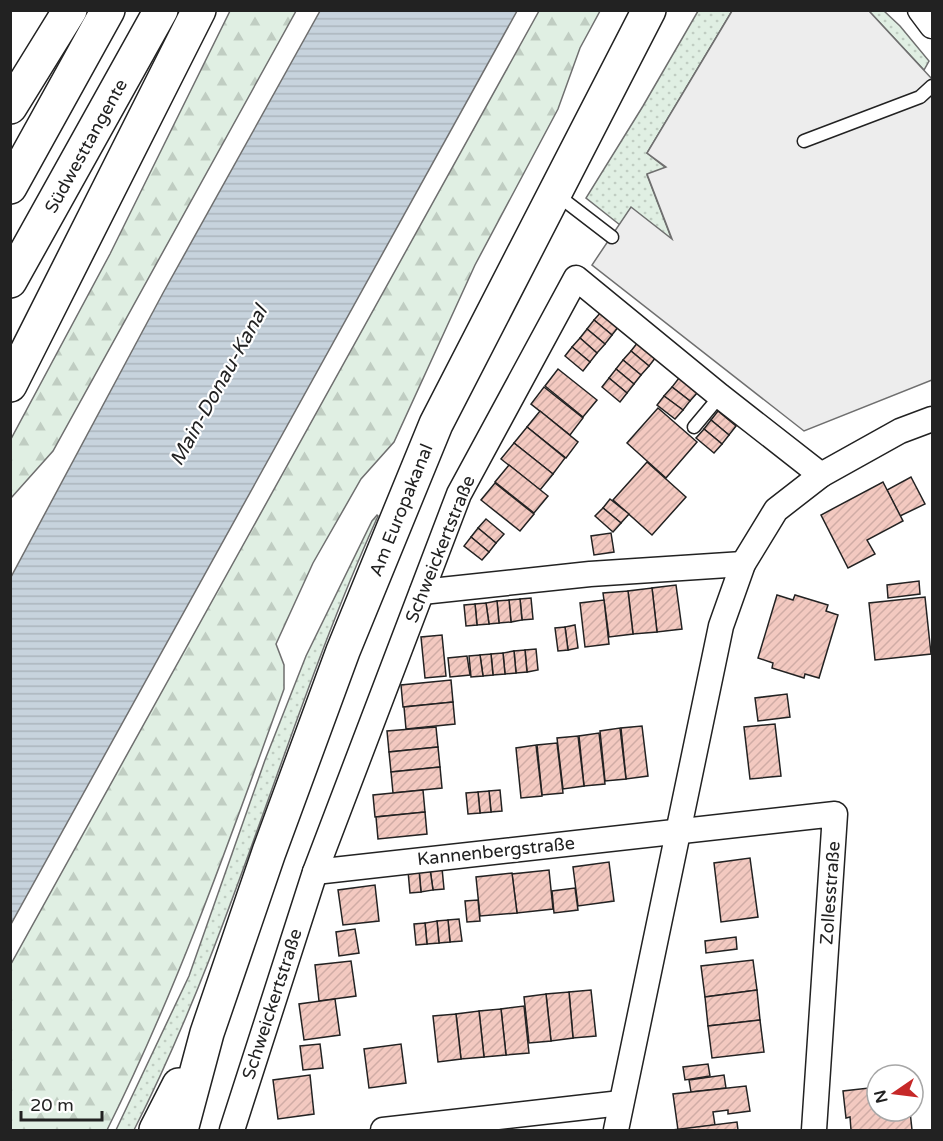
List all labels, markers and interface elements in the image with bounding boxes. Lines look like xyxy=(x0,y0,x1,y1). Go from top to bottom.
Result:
street label: Südwesttangente xyxy=(40,75,132,217)
water label: Main-Donau-Kanal xyxy=(165,300,274,470)
street label: Am Europakanal xyxy=(364,440,438,580)
street label: Schweickertstraße xyxy=(400,472,480,626)
street label: Kannenbergstraße xyxy=(416,832,576,870)
street label: Zollesstraße xyxy=(815,840,845,946)
street label: Schweickertstraße xyxy=(237,926,307,1082)
north arrow xyxy=(865,1063,925,1123)
scale bar xyxy=(21,1084,102,1122)
text: N xyxy=(870,1088,893,1105)
text: 20 m xyxy=(30,1094,74,1116)

